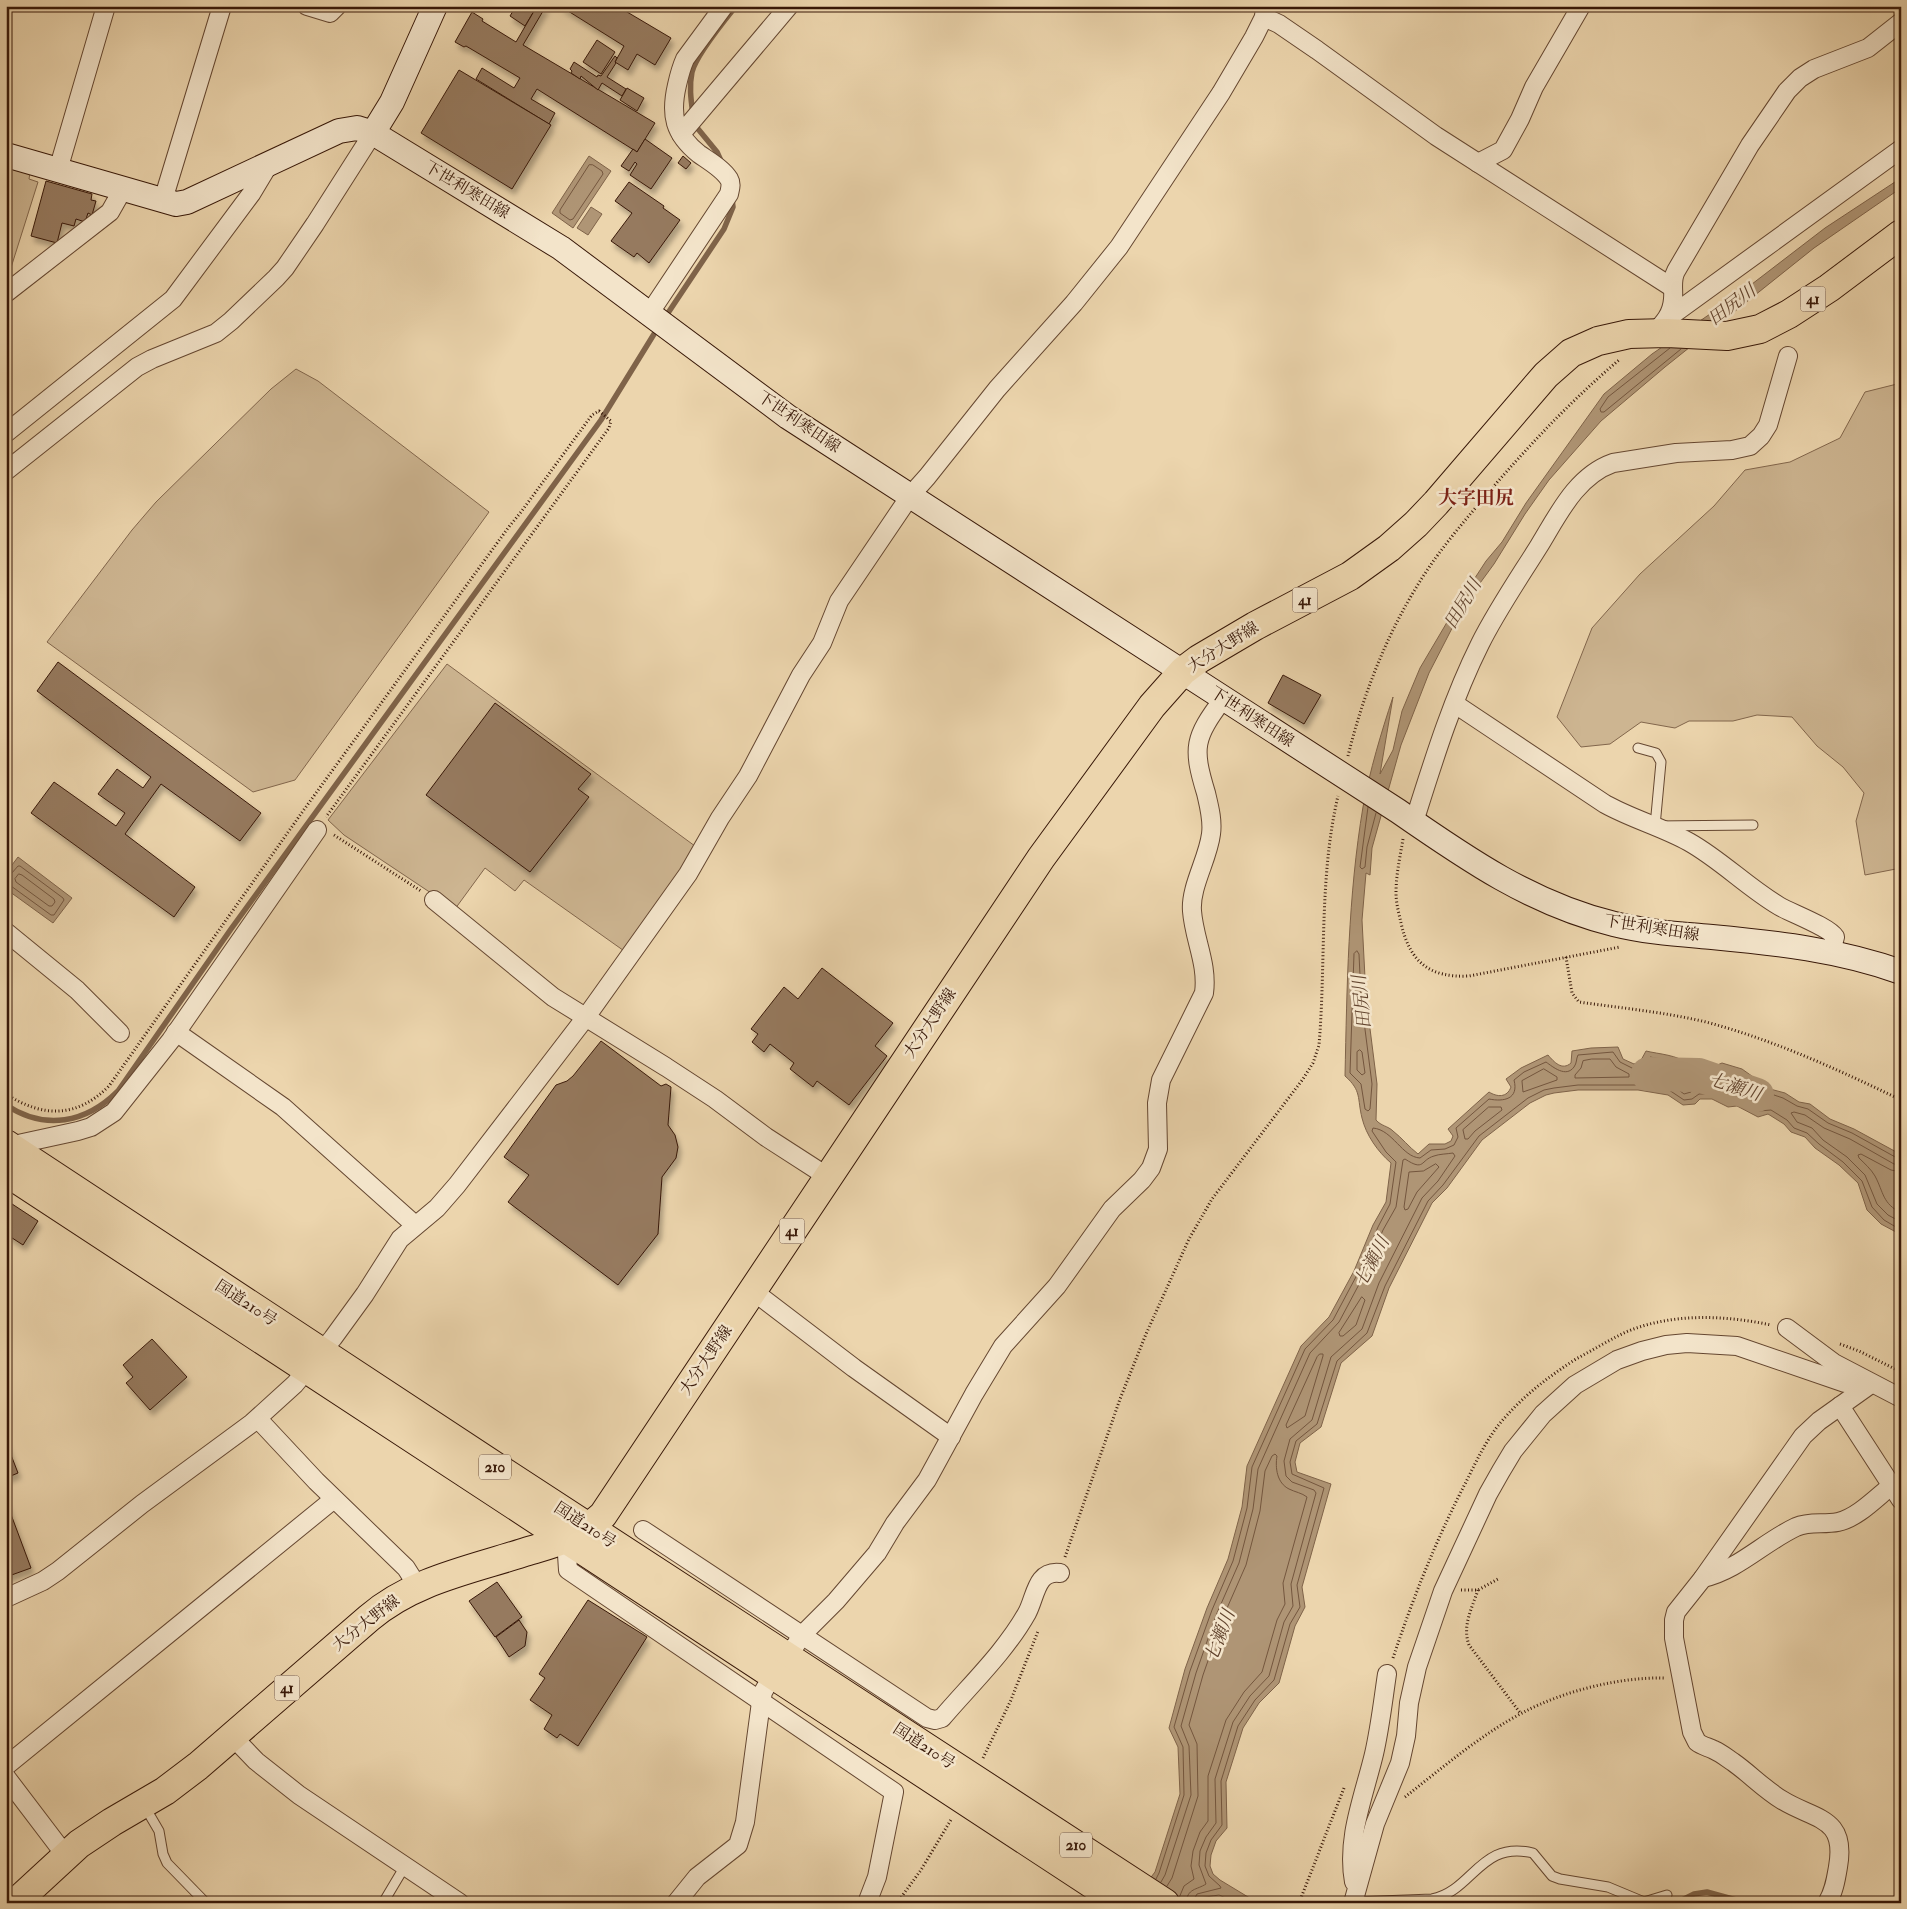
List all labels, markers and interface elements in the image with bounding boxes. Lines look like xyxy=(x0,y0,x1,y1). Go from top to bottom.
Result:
street label: 下世利寒田線 xyxy=(421,157,513,223)
water label: 田尻川 xyxy=(1704,278,1762,330)
road number: 41 xyxy=(1800,286,1826,312)
street label: 下世利寒田線 xyxy=(754,387,844,457)
district label: 大字田尻 xyxy=(1438,486,1514,510)
water label: 田尻川 xyxy=(1439,573,1488,633)
road number: 41 xyxy=(1292,588,1318,612)
street label: 大分大野線 xyxy=(1184,617,1262,677)
street label: 下世利寒田線 xyxy=(1206,682,1298,752)
street label: 下世利寒田線 xyxy=(1603,911,1701,945)
water label: 田尻川 xyxy=(1348,972,1376,1030)
street label: 大分大野線 xyxy=(899,984,961,1062)
water label: 七瀬川 xyxy=(1706,1068,1766,1107)
road number: 41 xyxy=(780,1218,804,1244)
water label: 七瀬川 xyxy=(1349,1231,1396,1291)
street label: 国道210号 xyxy=(211,1276,281,1330)
street label: 大分大野線 xyxy=(675,1321,737,1399)
road number: 210 xyxy=(479,1454,511,1480)
street label: 国道210号 xyxy=(550,1498,620,1552)
street label: 大分大野線 xyxy=(328,1590,404,1656)
water label: 七瀬川 xyxy=(1200,1605,1241,1665)
road number: 41 xyxy=(274,1676,300,1700)
street label: 国道210号 xyxy=(889,1719,959,1773)
road number: 210 xyxy=(1060,1832,1092,1858)

